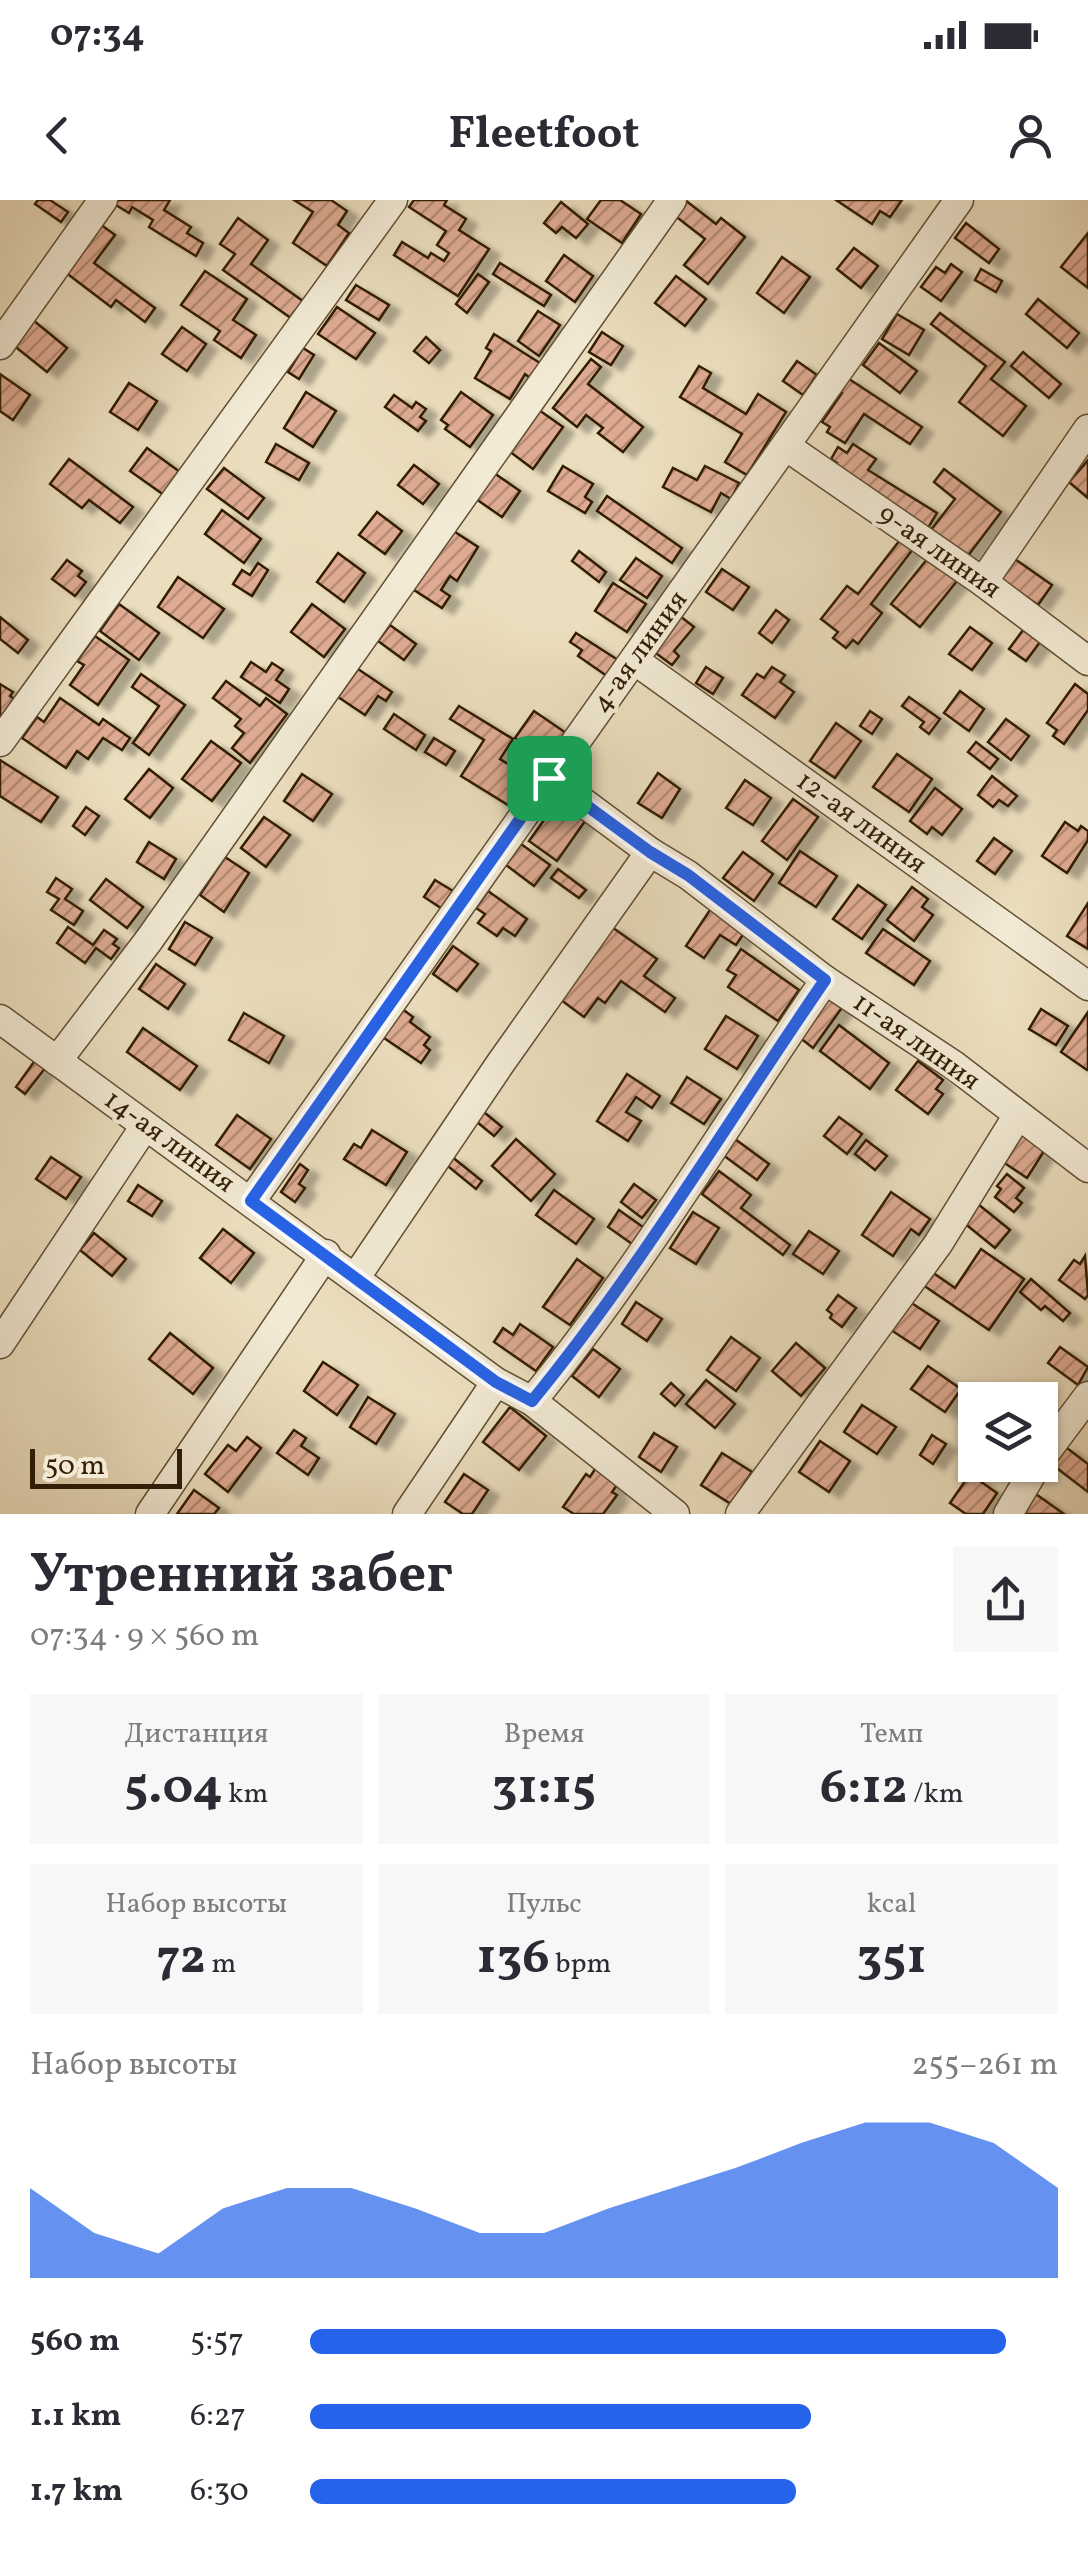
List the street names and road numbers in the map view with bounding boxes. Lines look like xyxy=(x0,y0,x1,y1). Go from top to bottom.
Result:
street label: 9-ая линия xyxy=(870,495,1008,609)
street label: 4-ая линия xyxy=(582,583,698,721)
street label: 12-ая линия xyxy=(788,762,934,884)
street label: 11-ая линия xyxy=(844,984,988,1100)
street label: 14-ая линия xyxy=(96,1081,242,1203)

